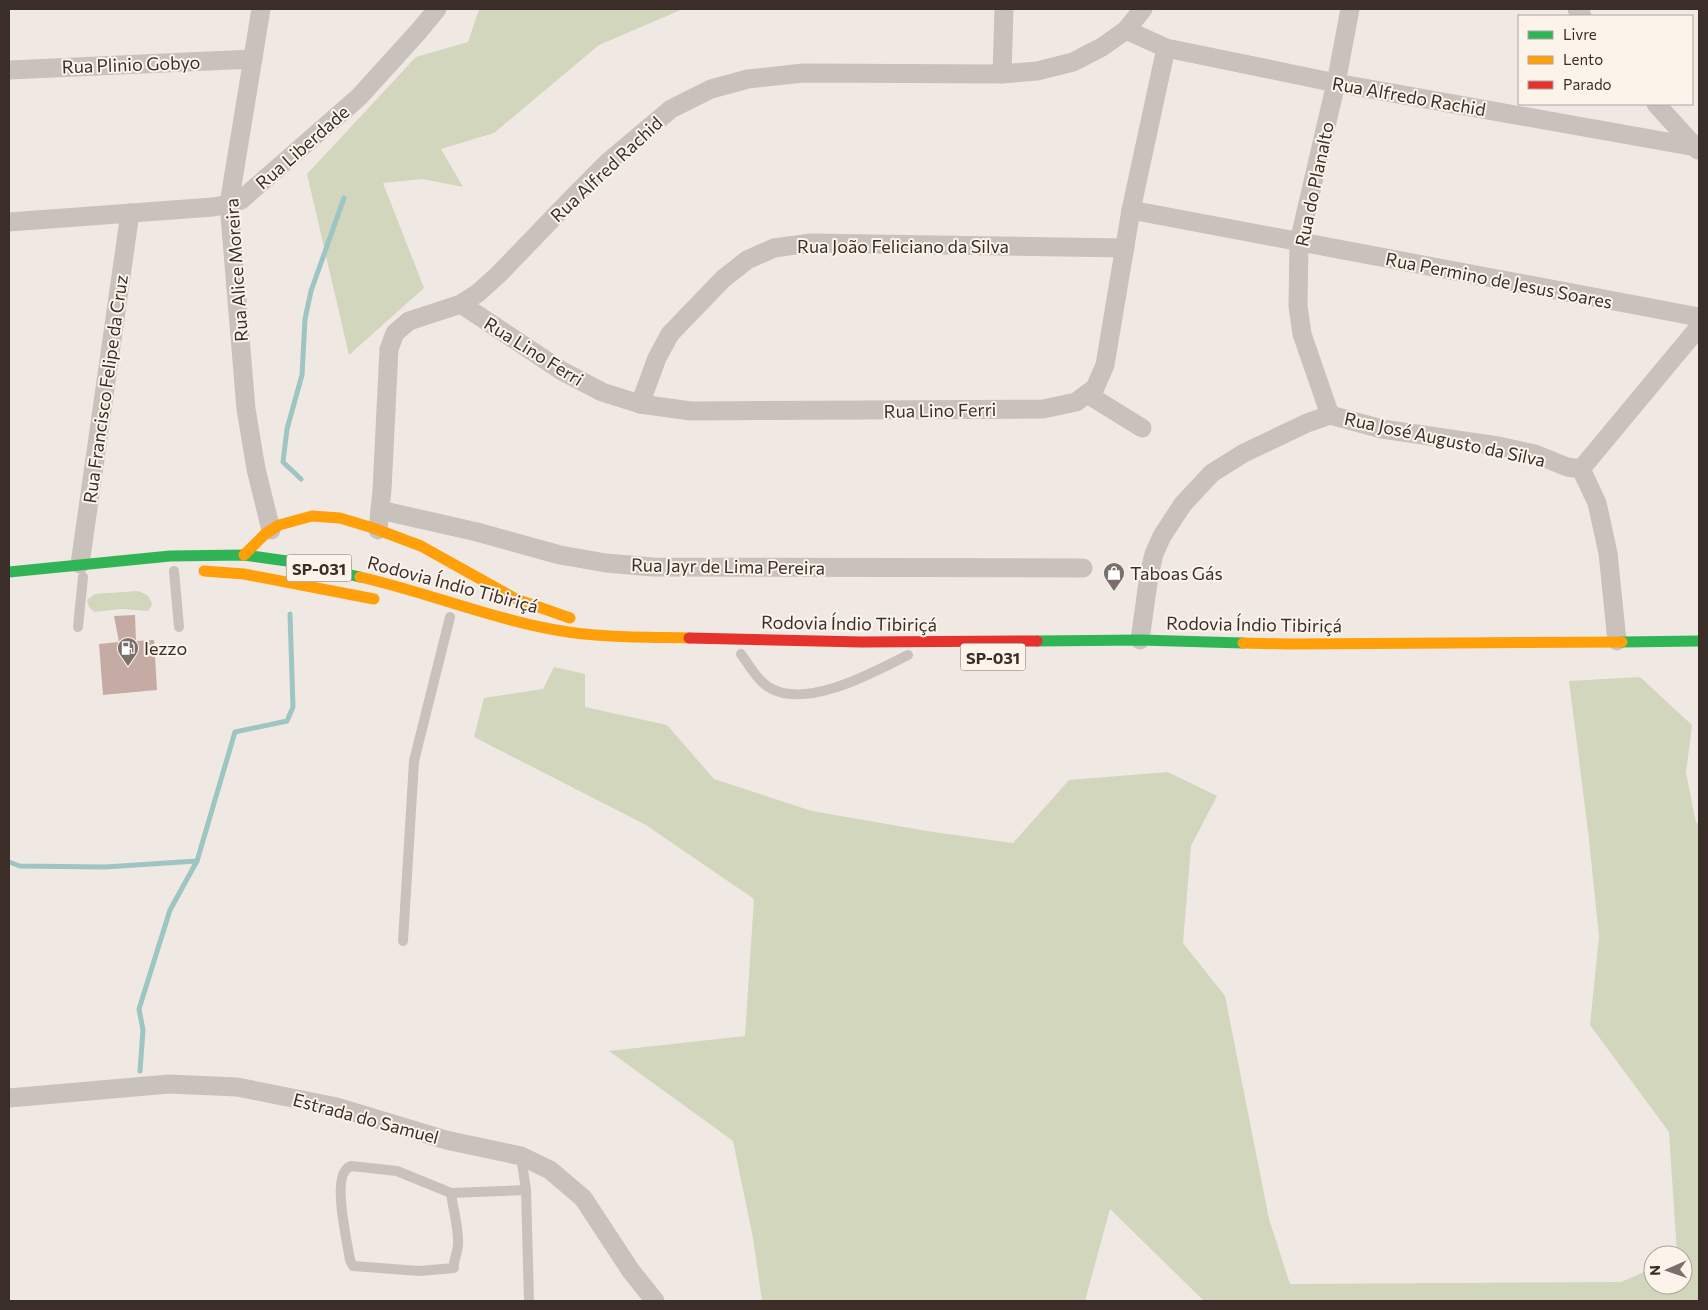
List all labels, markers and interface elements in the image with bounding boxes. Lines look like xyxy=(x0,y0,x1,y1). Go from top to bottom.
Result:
legend xyxy=(1518,15,1693,105)
text: Livre xyxy=(1563,25,1597,43)
text: Lento xyxy=(1563,50,1603,68)
street label: Rua Plinio Gobyo xyxy=(61,51,201,77)
street label: Rua Alfredo Rachid xyxy=(1330,72,1488,120)
text: Parado xyxy=(1563,75,1612,93)
street label: Rua Liberdade xyxy=(251,100,353,194)
street label: Rua Alfred Rachid xyxy=(546,112,666,226)
street label: Rua do Planalto xyxy=(1290,120,1338,248)
street label: Rua Alice Moreira xyxy=(220,198,252,342)
street label: Rua João Feliciano da Silva xyxy=(797,235,1009,257)
street label: Rua Permino de Jesus Soares xyxy=(1384,247,1614,313)
street label: Rua Francisco Felipe da Cruz xyxy=(78,273,132,505)
street label: Rua Lino Ferri xyxy=(480,312,588,390)
street label: Rua Lino Ferri xyxy=(883,398,997,422)
street label: Rua José Augusto da Silva xyxy=(1342,407,1548,471)
street label: Rodovia Índio Tibiriçá xyxy=(365,551,541,617)
street label: Rua Jayr de Lima Pereira xyxy=(631,553,825,579)
road number: SP-031 xyxy=(286,554,352,582)
shop icon: Taboas Gás xyxy=(1102,561,1126,592)
place label: Taboas Gás xyxy=(1130,562,1223,584)
street label: Rodovia Índio Tibiriçá xyxy=(761,610,937,636)
street label: Rodovia Índio Tibiriçá xyxy=(1166,611,1342,637)
fuel station icon: Iezzo xyxy=(116,636,140,667)
place label: Iezzo xyxy=(144,637,187,659)
road number: SP-031 xyxy=(960,644,1026,670)
street label: Estrada do Samuel xyxy=(291,1088,441,1148)
north arrow xyxy=(1643,1245,1693,1295)
text: N xyxy=(1646,1265,1663,1276)

